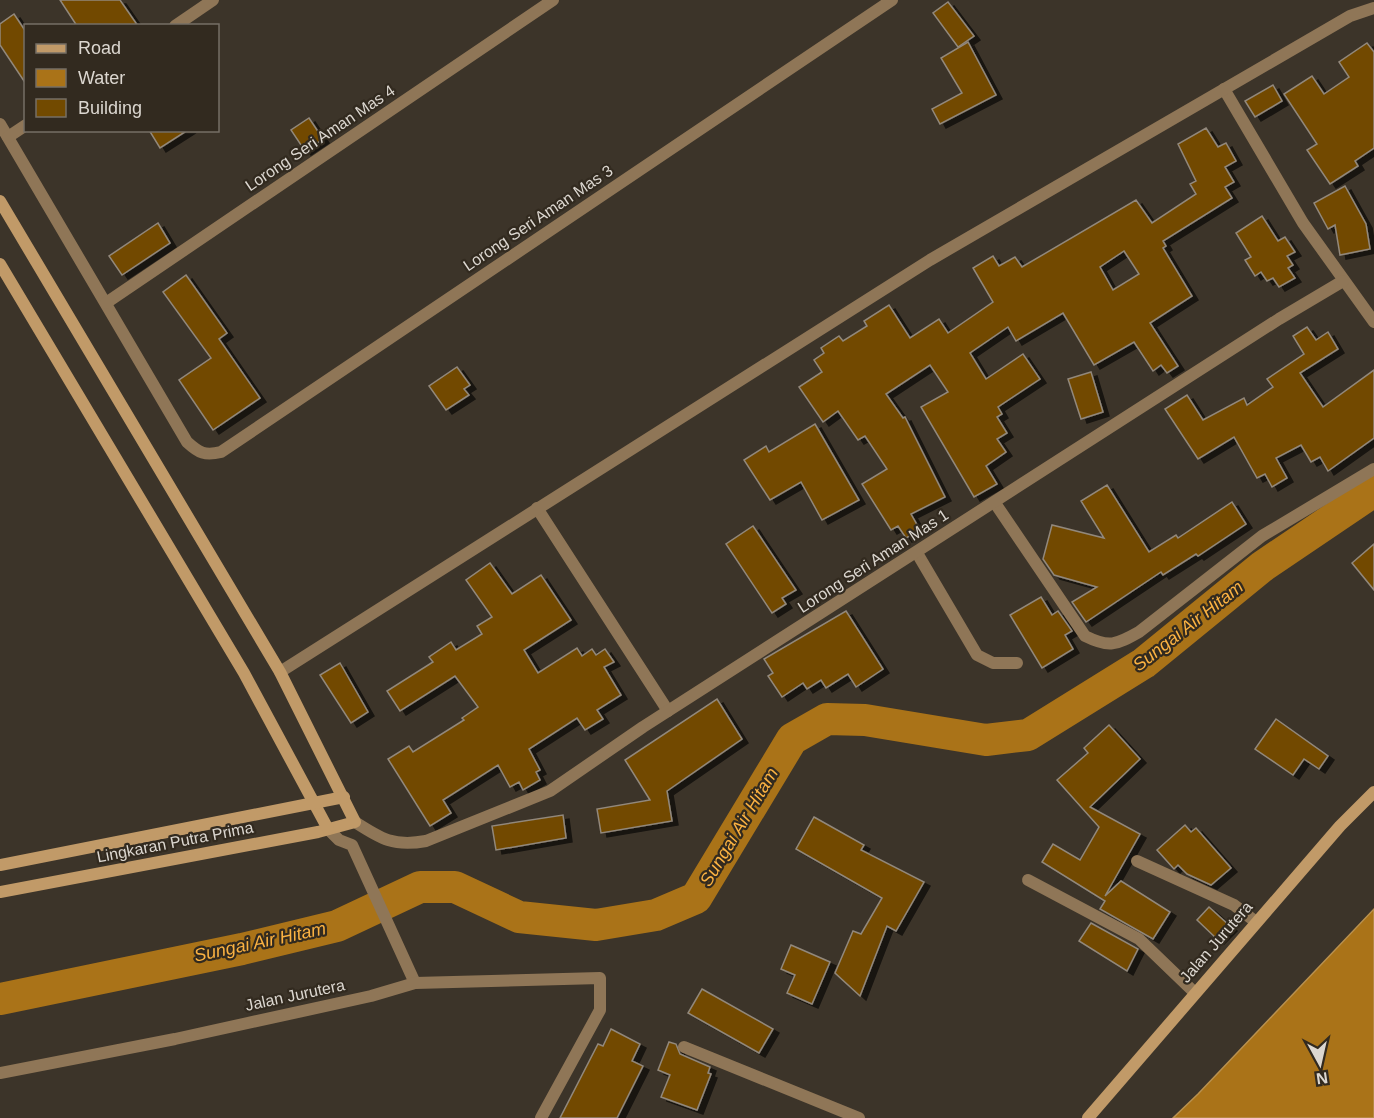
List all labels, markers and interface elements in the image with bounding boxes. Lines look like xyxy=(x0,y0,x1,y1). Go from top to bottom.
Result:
legend xyxy=(24,24,219,132)
text: Road xyxy=(78,38,121,58)
text: Water xyxy=(78,68,125,88)
street label: Lorong Seri Aman Mas 4 xyxy=(242,82,398,194)
text: Building xyxy=(78,98,142,118)
street label: Lorong Seri Aman Mas 3 xyxy=(460,162,616,274)
street label: Lorong Seri Aman Mas 1 xyxy=(795,506,952,616)
water label: Sungai Air Hitam xyxy=(1129,577,1247,675)
water label: Sungai Air Hitam xyxy=(696,764,782,890)
street label: Lingkaran Putra Prima xyxy=(95,818,255,866)
street label: Jalan Jurutera xyxy=(1176,898,1256,986)
water label: Sungai Air Hitam xyxy=(192,918,328,966)
street label: Jalan Jurutera xyxy=(244,976,346,1014)
north arrow xyxy=(1290,1034,1350,1094)
text: N xyxy=(1315,1069,1329,1088)

